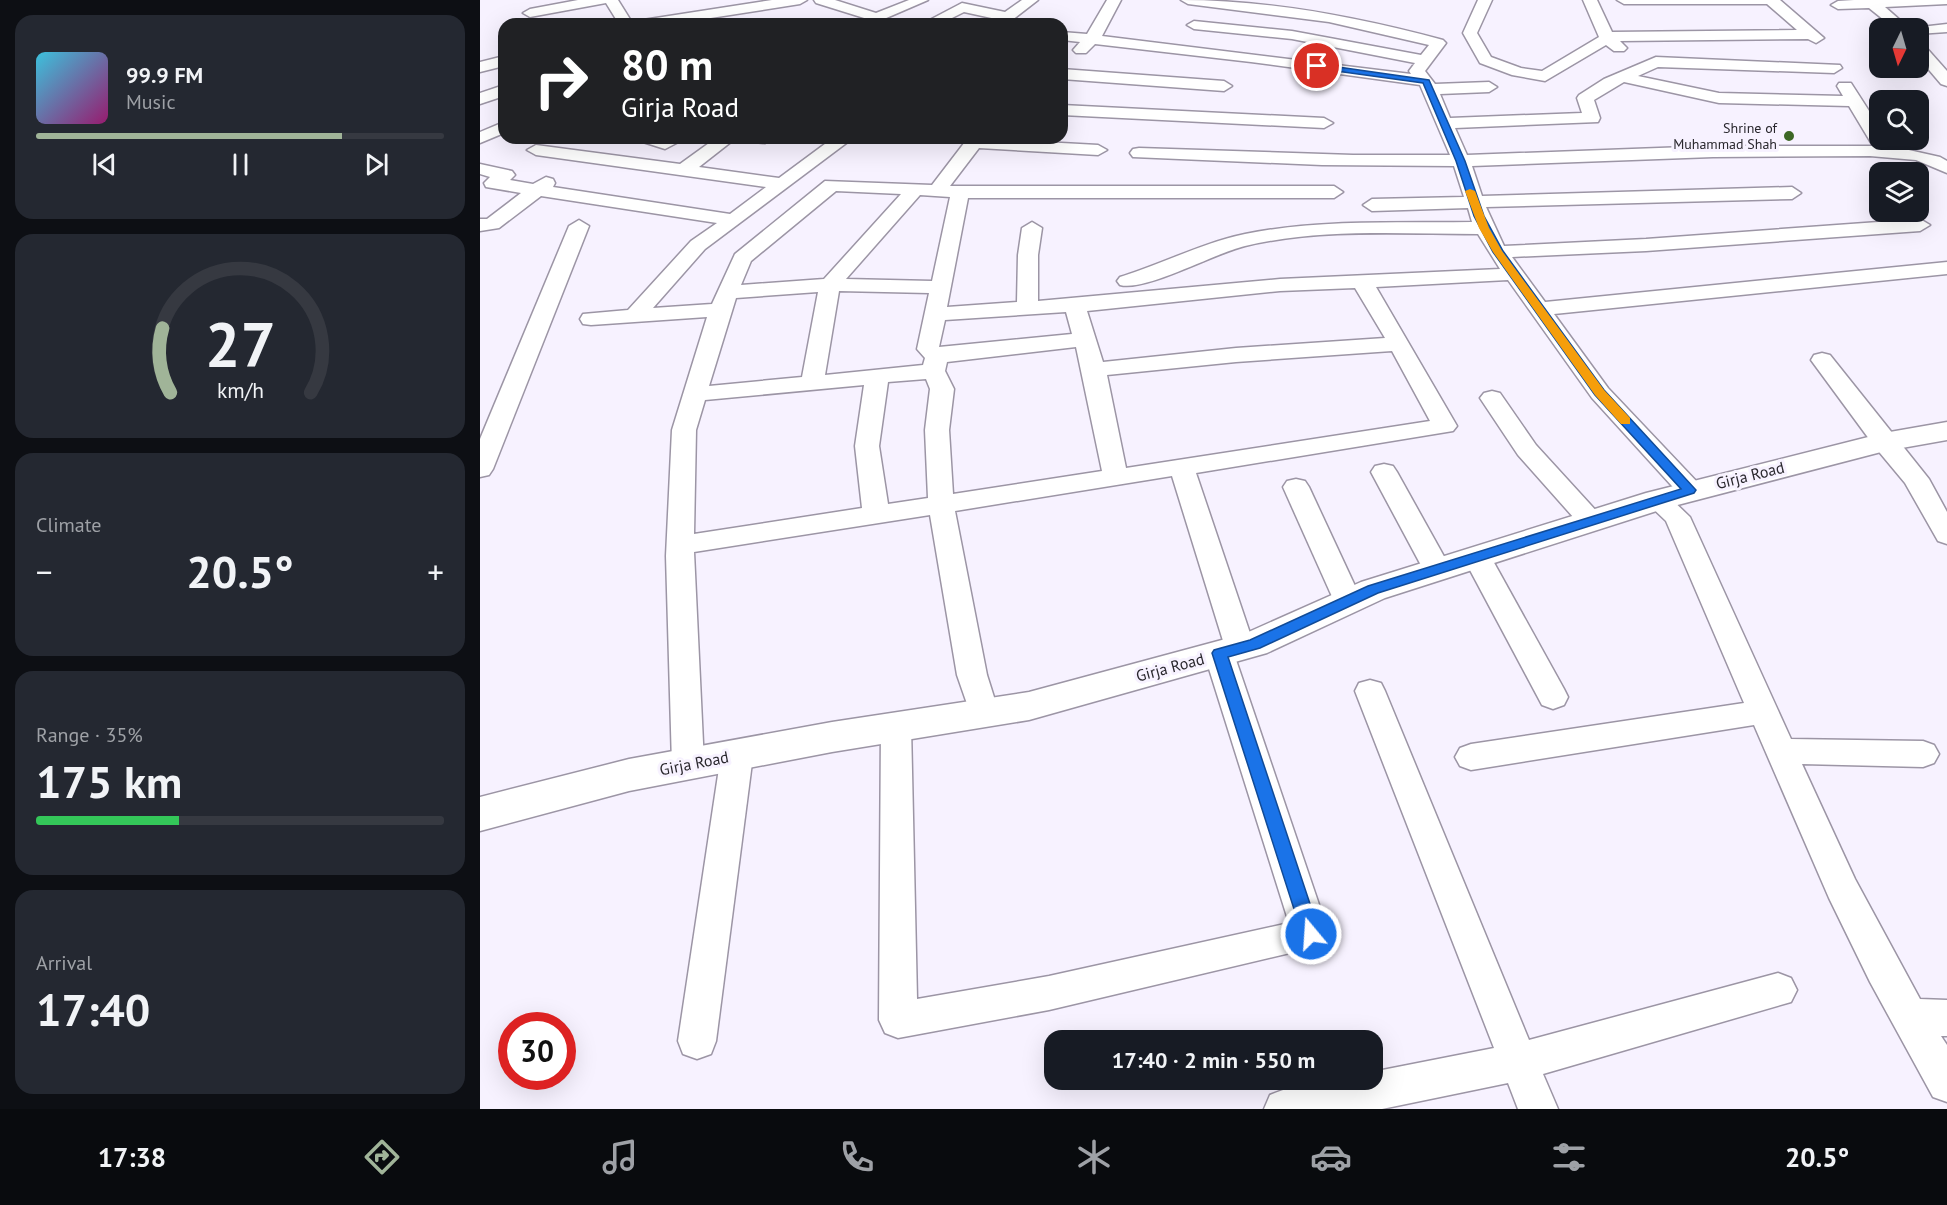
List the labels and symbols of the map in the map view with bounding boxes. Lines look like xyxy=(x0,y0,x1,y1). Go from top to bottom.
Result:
north arrow xyxy=(1869,18,1929,78)
pin xyxy=(1291,40,1342,91)
place label: Shrine of Muhammad Shah xyxy=(1673,119,1778,153)
marker: Shrine of Muhammad Shah xyxy=(1782,129,1796,143)
street label: Girja Road xyxy=(1714,457,1786,493)
street label: Girja Road xyxy=(1134,648,1206,686)
street label: Girja Road xyxy=(658,747,730,779)
position arrow xyxy=(1279,902,1343,966)
speed limit sign: 30 xyxy=(498,1012,576,1090)

